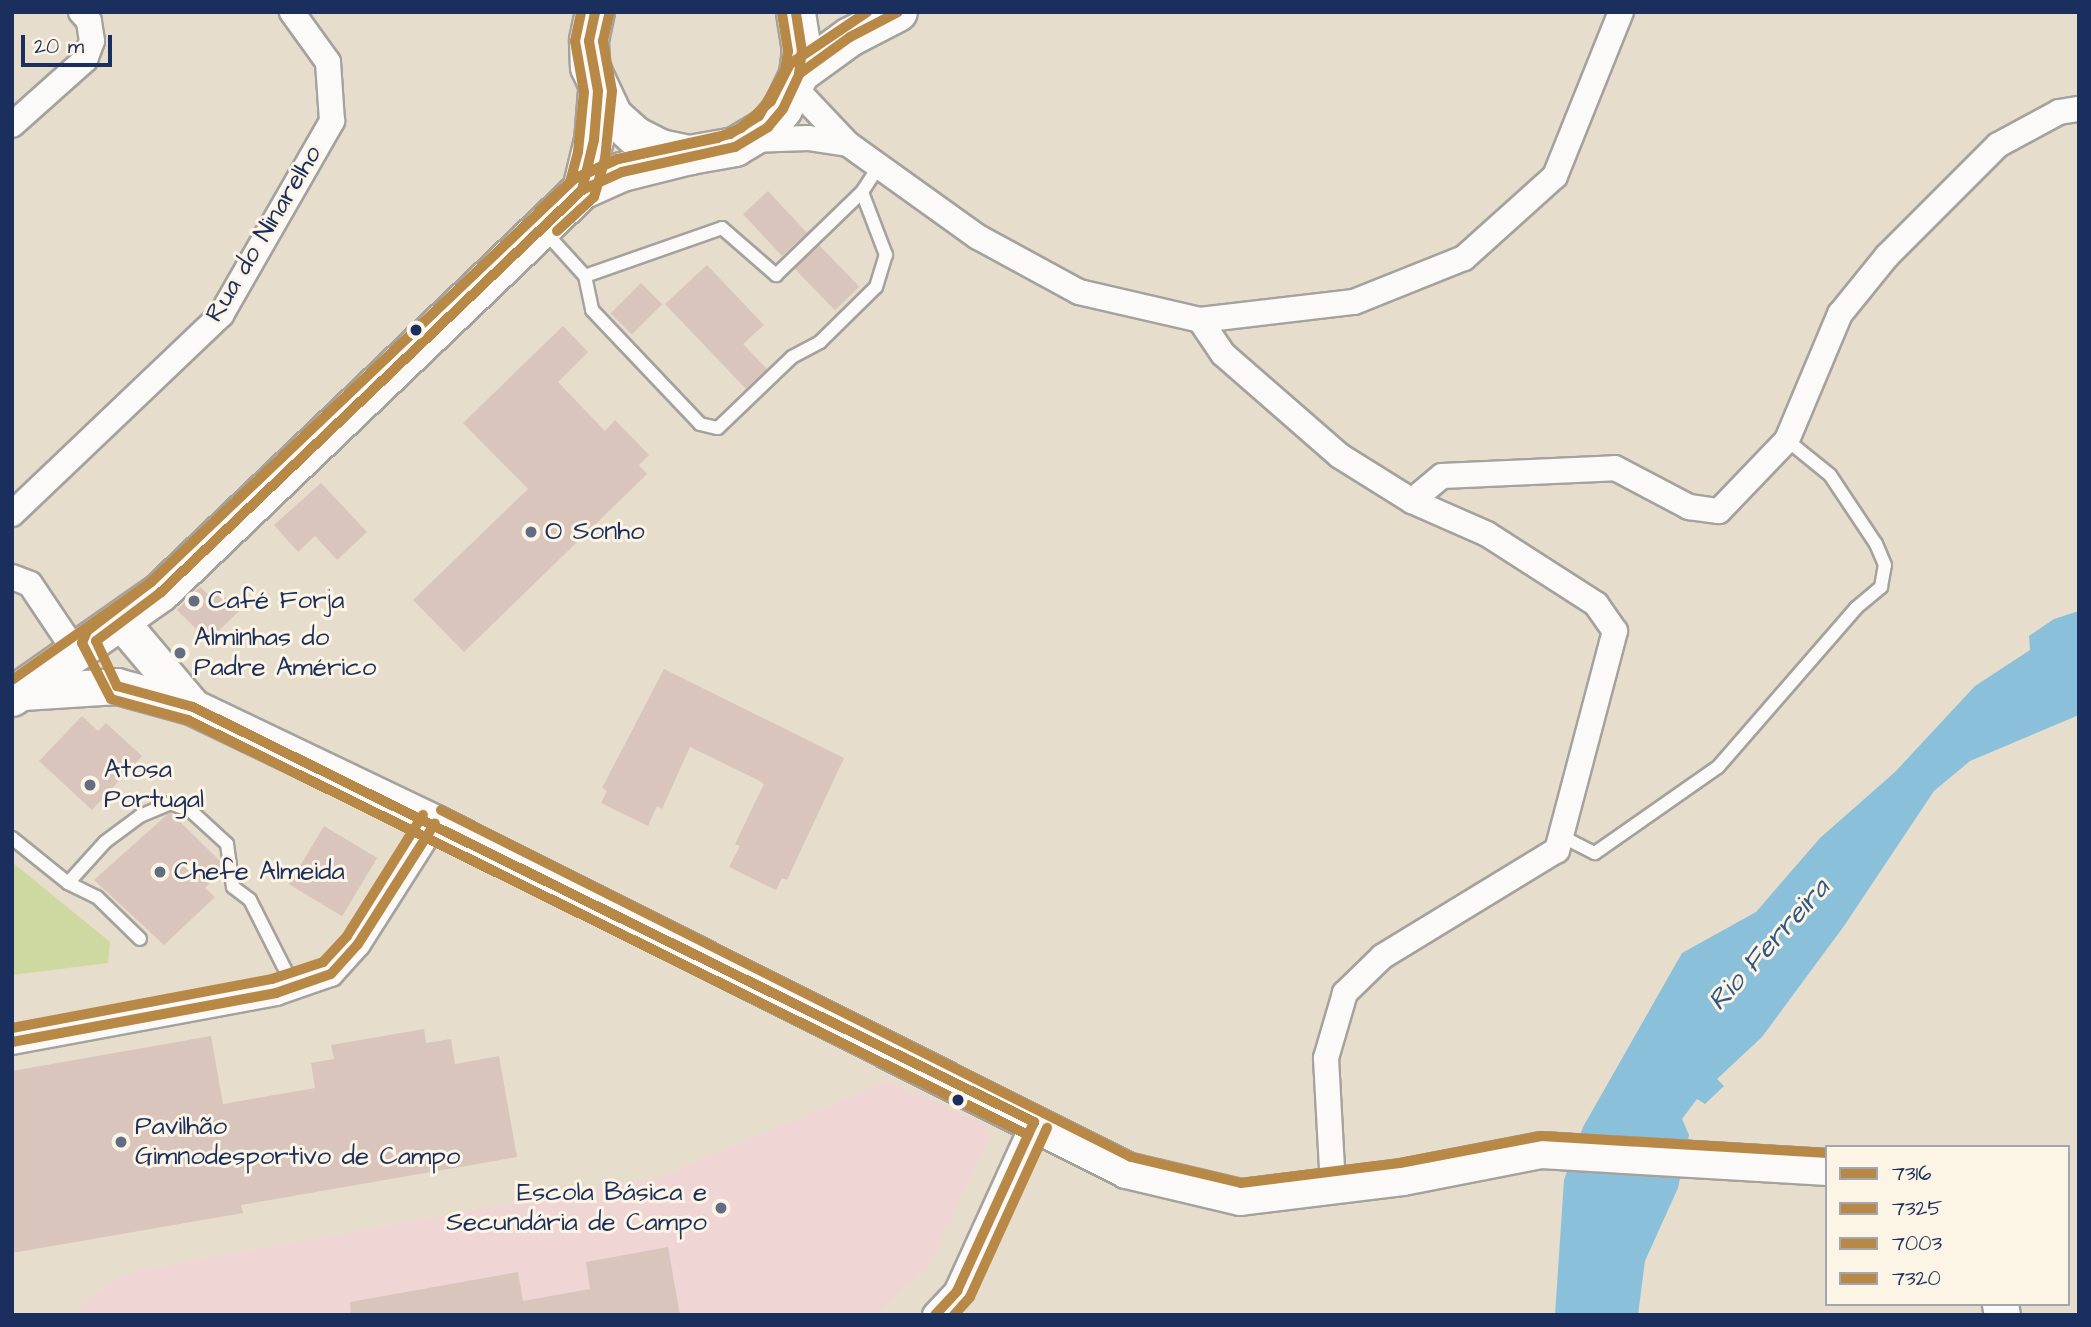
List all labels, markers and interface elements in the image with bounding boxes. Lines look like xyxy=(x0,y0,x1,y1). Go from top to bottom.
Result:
scale bar xyxy=(24,21,116,65)
text: 20 m xyxy=(34,32,84,61)
street label: Rua do Ninarelho xyxy=(199,140,329,328)
unlabelled marker xyxy=(409,323,423,337)
place label: O Sonho xyxy=(545,516,645,548)
marker: O Sonho xyxy=(523,524,539,540)
place label: Café Forja xyxy=(208,585,344,617)
marker: Café Forja xyxy=(186,593,202,609)
place label: Alminhas do Padre Américo xyxy=(194,622,376,684)
marker: Alminhas do Padre Américo xyxy=(172,645,188,661)
place label: Atosa Portugal xyxy=(104,754,204,816)
marker: Atosa Portugal xyxy=(82,777,98,793)
place label: Chefe Almeida xyxy=(174,856,345,888)
marker: Chefe Almeida xyxy=(152,864,168,880)
water label: Rio Ferreira xyxy=(1701,872,1837,1018)
unlabelled marker xyxy=(951,1093,965,1107)
place label: Pavilhão Gimnodesportivo de Campo xyxy=(135,1111,460,1172)
marker: Pavilhão Gimnodesportivo de Campo xyxy=(113,1134,129,1150)
legend xyxy=(1825,1145,2070,1306)
text: 7316 xyxy=(1892,1159,1931,1188)
place label: Escola Básica e Secundária de Campo xyxy=(446,1177,707,1238)
text: 7325 xyxy=(1892,1194,1943,1223)
marker: Escola Básica e Secundária de Campo xyxy=(713,1200,729,1216)
text: 7003 xyxy=(1892,1229,1942,1258)
text: 7320 xyxy=(1892,1264,1941,1293)

